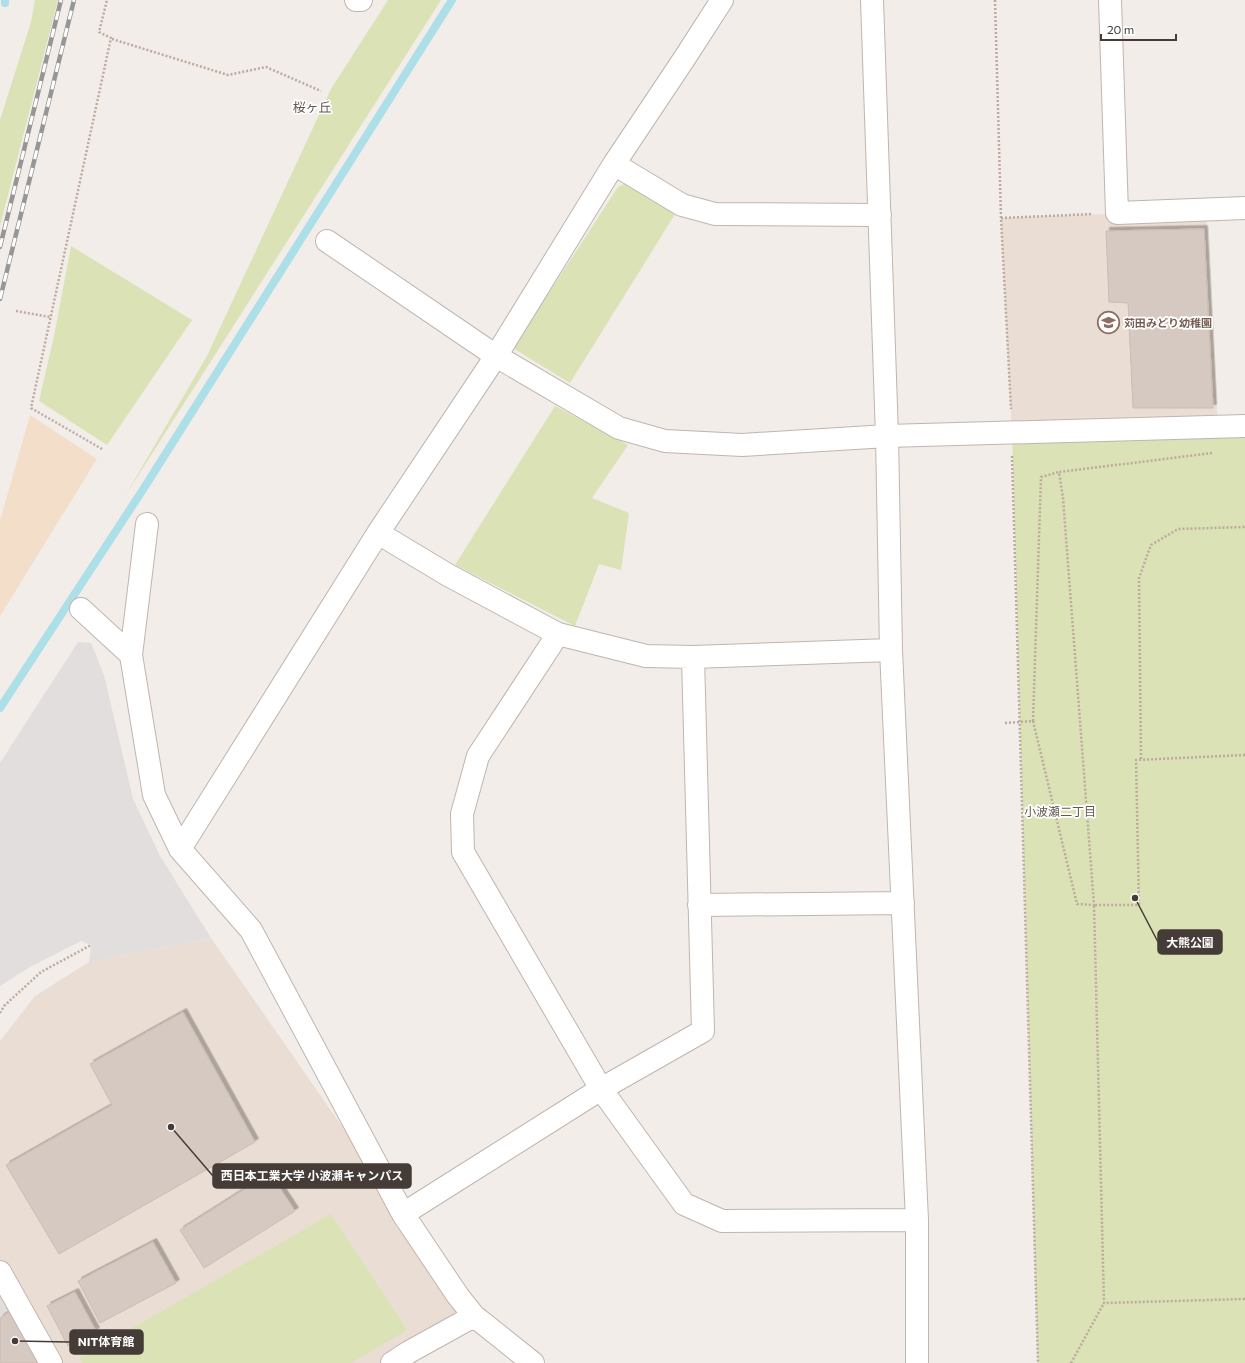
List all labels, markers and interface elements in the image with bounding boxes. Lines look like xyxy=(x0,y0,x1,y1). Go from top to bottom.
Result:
scale bar xyxy=(1101,16,1176,42)
text: 20 m xyxy=(1107,22,1134,36)
district label: 桜ヶ丘 xyxy=(292,99,332,115)
school or university icon: 苅田みどり幼稚園 xyxy=(1096,309,1122,335)
place label: 苅田みどり幼稚園 xyxy=(1124,316,1212,329)
district label: 小波瀬二丁目 xyxy=(1024,804,1096,818)
callout: 大熊公園 xyxy=(1158,930,1222,954)
text: 大熊公園 xyxy=(1166,935,1214,949)
callout: 西日本工業大学 小波瀬キャンパス xyxy=(213,1164,411,1188)
text: 西日本工業大学 小波瀬キャンパス xyxy=(221,1168,403,1182)
callout: NIT体育館 xyxy=(70,1330,143,1354)
text: NIT体育館 xyxy=(78,1334,134,1348)

